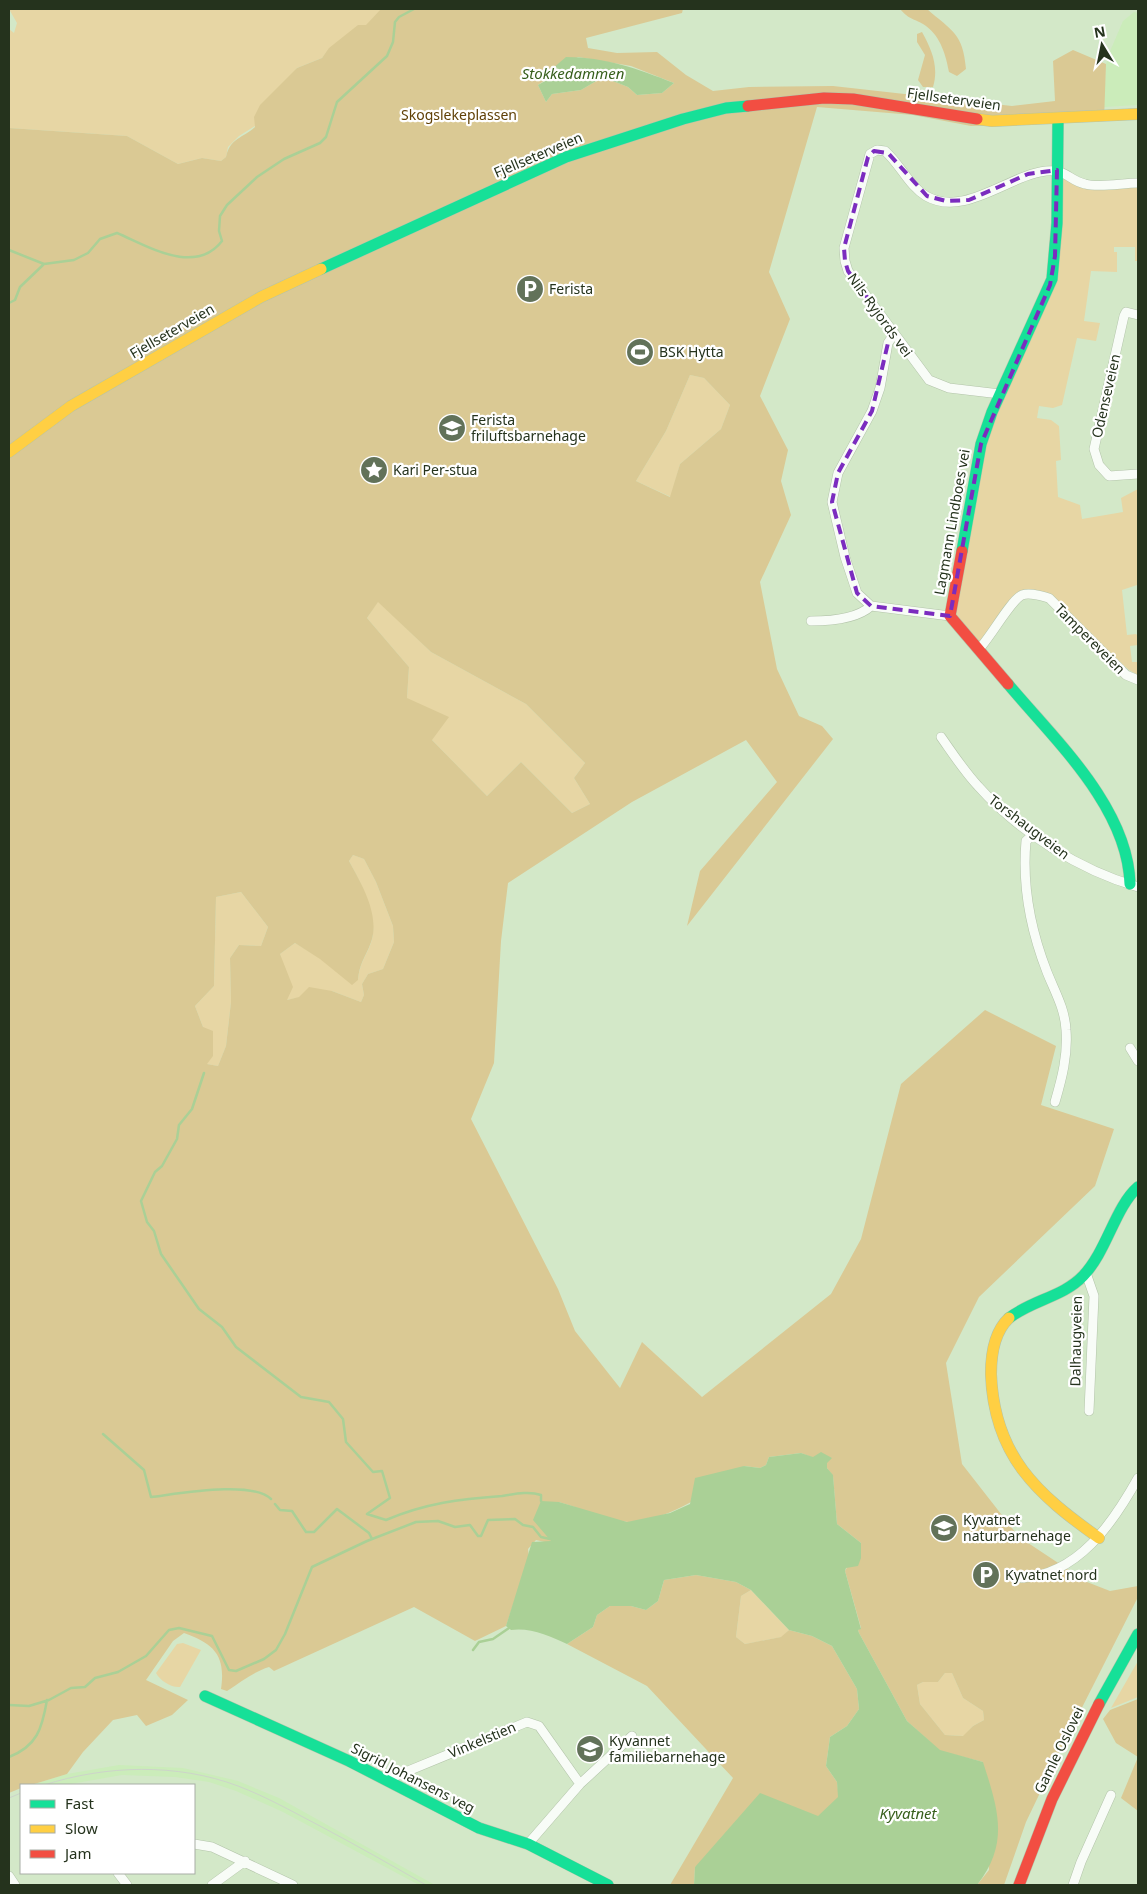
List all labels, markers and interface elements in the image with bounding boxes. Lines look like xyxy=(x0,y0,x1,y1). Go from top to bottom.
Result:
north arrow xyxy=(1077,20,1127,70)
text: N xyxy=(1092,21,1107,42)
water label: Stokkedammen xyxy=(522,63,624,83)
street label: Fjellseterveien xyxy=(906,83,1002,114)
park label: Skogslekeplassen xyxy=(401,105,517,124)
street label: Fjellseterveien xyxy=(491,127,585,182)
street label: Nils Ryjords vei xyxy=(844,269,917,360)
parking icon: Ferista xyxy=(515,274,545,304)
place label: Ferista xyxy=(549,279,593,298)
street label: Fjellseterveien xyxy=(126,299,217,362)
sports icon: BSK Hytta xyxy=(625,337,655,367)
place label: BSK Hytta xyxy=(659,342,724,361)
street label: Odenseveien xyxy=(1087,352,1124,440)
place label: Ferista friluftsbarnehage xyxy=(471,410,586,445)
school or university icon: Ferista friluftsbarnehage xyxy=(437,413,467,443)
street label: Lagmann Lindboes vei xyxy=(929,447,974,596)
place icon: Kari Per-stua xyxy=(359,455,389,485)
place label: Kari Per-stua xyxy=(393,460,477,479)
street label: Tampereveien xyxy=(1051,599,1130,678)
street label: Torshaugveien xyxy=(985,790,1074,863)
street label: Dalhaugveien xyxy=(1065,1296,1086,1386)
place label: Kyvatnet naturbarnehage xyxy=(963,1510,1071,1545)
school or university icon: Kyvatnet naturbarnehage xyxy=(929,1513,959,1543)
parking icon: Kyvatnet nord xyxy=(971,1560,1001,1590)
place label: Kyvatnet nord xyxy=(1005,1565,1097,1584)
street label: Gamle Oslovei xyxy=(1029,1703,1088,1796)
street label: Vinkelstien xyxy=(445,1717,518,1762)
place label: Kyvannet familiebarnehage xyxy=(609,1731,725,1766)
school or university icon: Kyvannet familiebarnehage xyxy=(575,1734,605,1764)
street label: Sigrid Johansens veg xyxy=(348,1738,478,1817)
legend xyxy=(20,1784,195,1874)
text: Fast xyxy=(65,1793,94,1813)
water label: Kyvatnet xyxy=(879,1803,938,1823)
text: Slow xyxy=(65,1818,98,1838)
text: Jam xyxy=(63,1843,92,1863)

